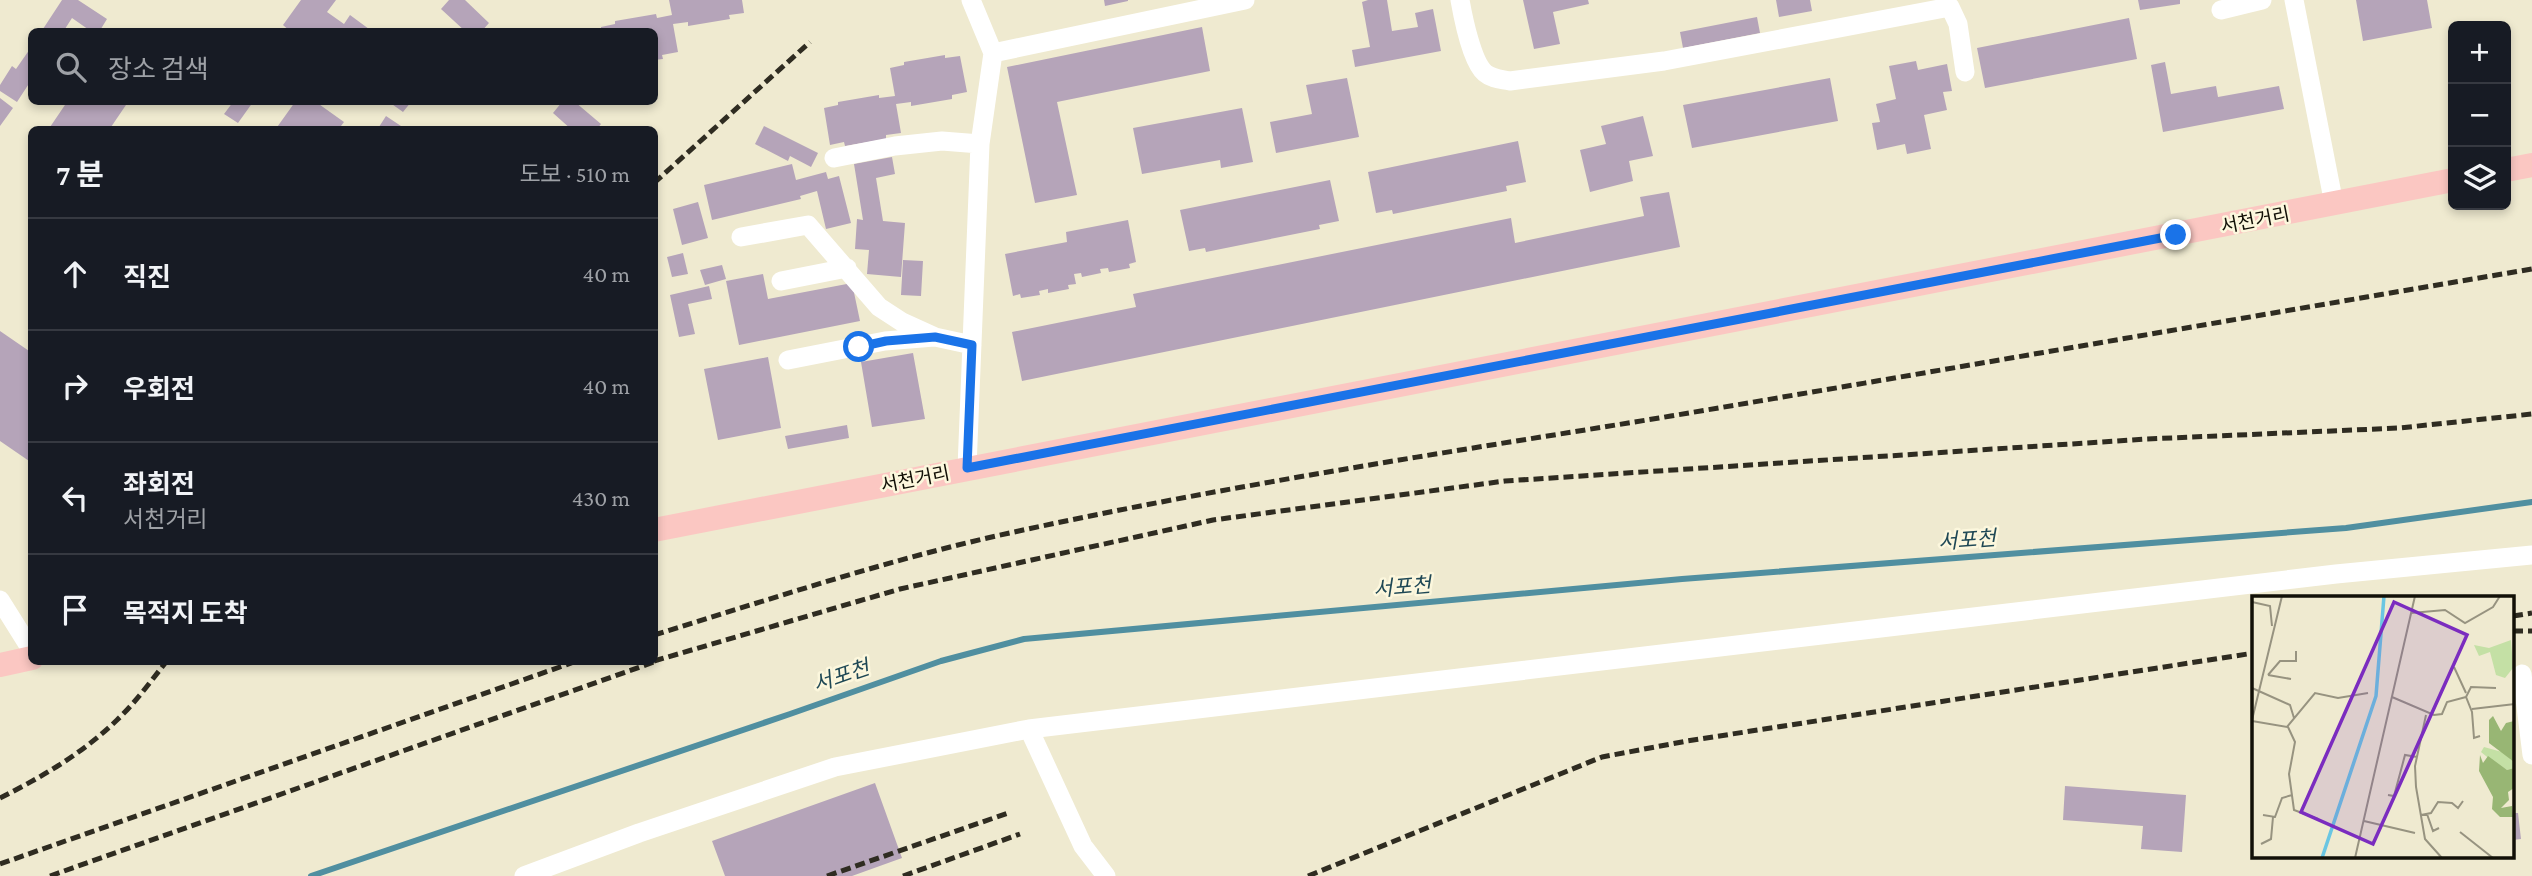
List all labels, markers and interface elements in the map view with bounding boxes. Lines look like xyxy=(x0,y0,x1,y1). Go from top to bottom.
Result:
map controls xyxy=(2448,21,2511,210)
button: + xyxy=(2448,21,2511,84)
search box xyxy=(28,28,658,105)
icon: search xyxy=(52,48,90,86)
text: 장소 검색 xyxy=(108,55,209,84)
button: − xyxy=(2448,84,2511,147)
button: layers xyxy=(2448,147,2511,210)
text: 7 분 xyxy=(56,158,104,191)
text: 도보 · 510 m xyxy=(519,161,630,187)
street label: 서천거리 xyxy=(2219,203,2291,237)
route end xyxy=(2160,219,2191,250)
icon: ahead xyxy=(56,255,94,293)
text: 40 m xyxy=(582,261,630,287)
text: 직진 xyxy=(123,263,171,292)
route start xyxy=(843,331,874,362)
icon: right xyxy=(56,367,94,405)
text: 40 m xyxy=(582,373,630,399)
text: 우회전 xyxy=(123,375,195,404)
street label: 서천거리 xyxy=(879,462,951,496)
text: 좌회전 xyxy=(123,470,195,499)
icon: left xyxy=(56,479,94,517)
text: 430 m xyxy=(572,485,630,511)
text: 서천거리 xyxy=(123,506,208,532)
water label: 서포천 xyxy=(1937,526,1999,554)
water label: 서포천 xyxy=(1372,572,1435,601)
icon: arrive xyxy=(56,591,94,629)
inset map xyxy=(2252,596,2514,858)
text: 목적지 도착 xyxy=(123,599,248,628)
water label: 서포천 xyxy=(810,654,875,697)

